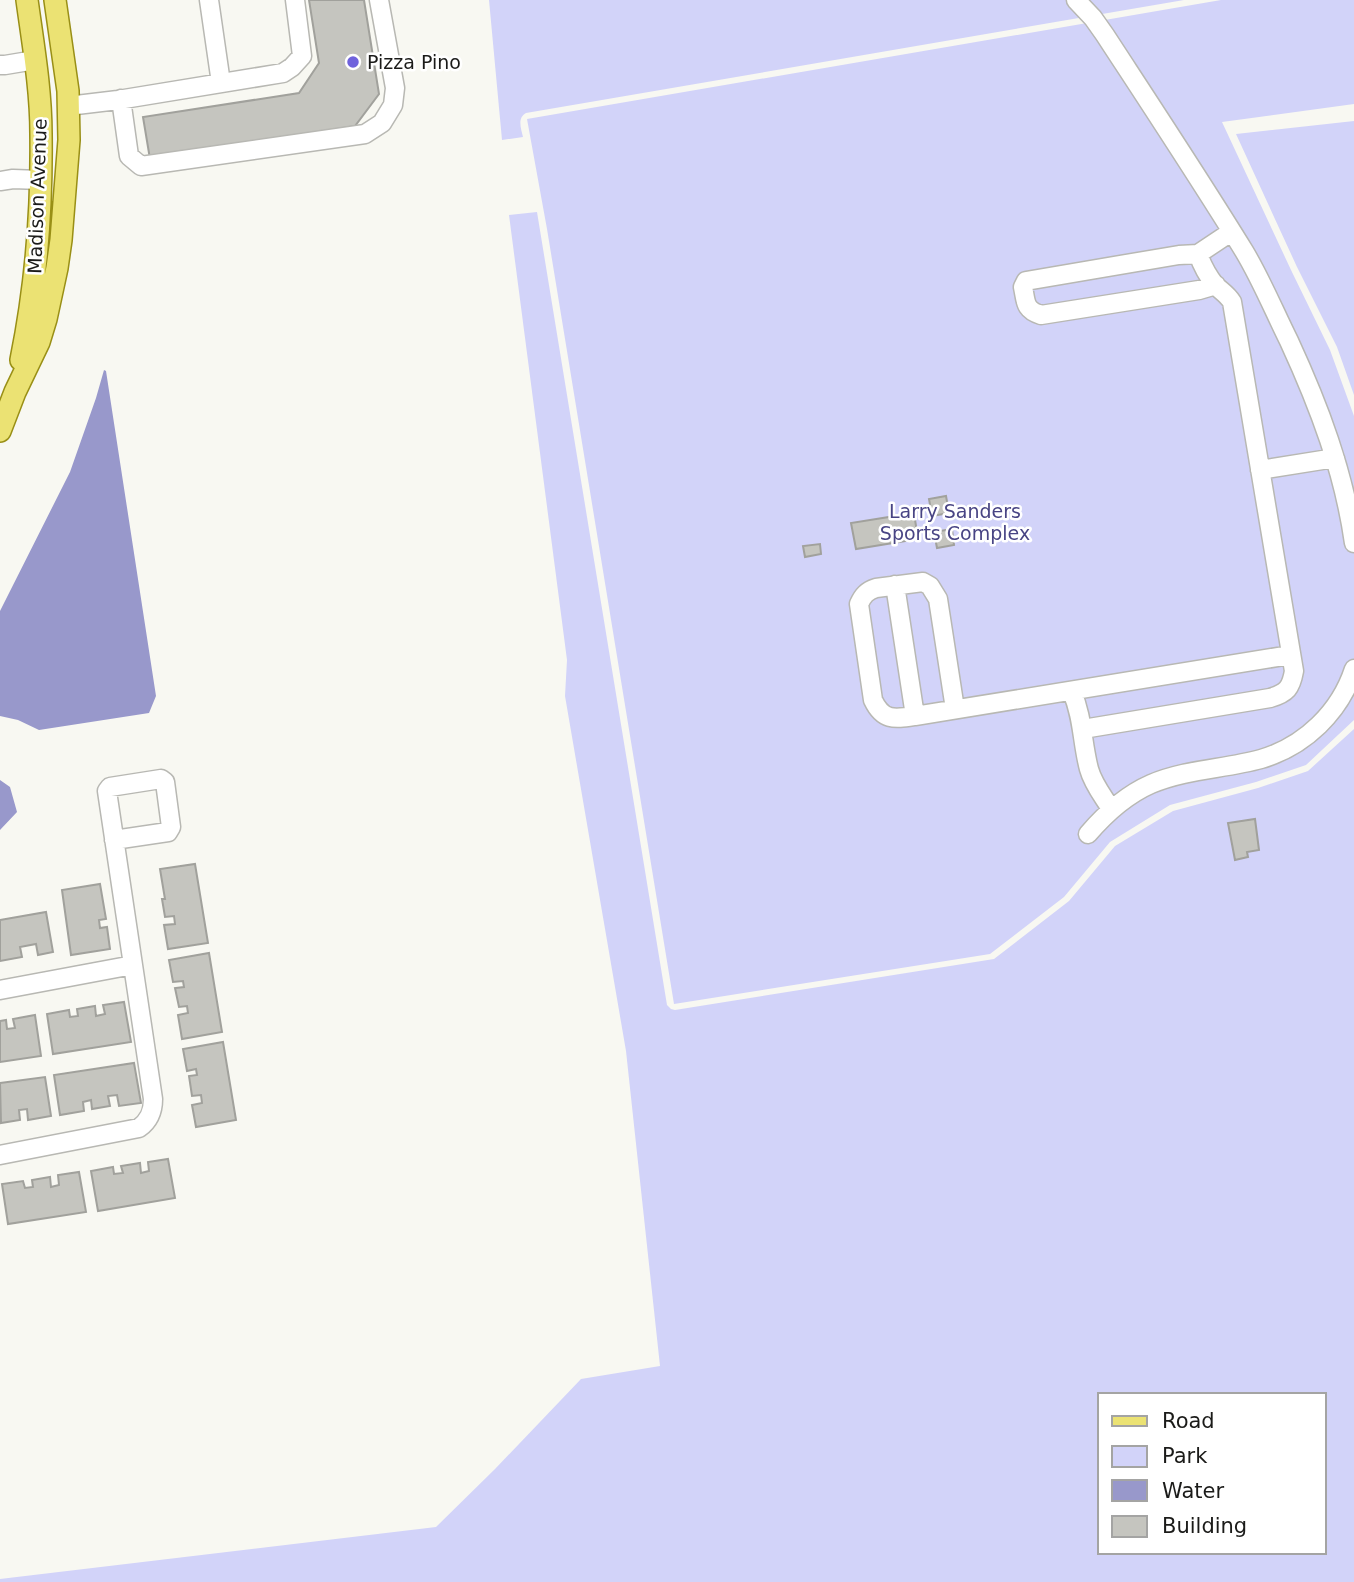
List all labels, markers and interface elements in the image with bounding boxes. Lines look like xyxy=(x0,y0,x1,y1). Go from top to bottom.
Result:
place label: Pizza Pino xyxy=(367,51,461,73)
marker: Pizza Pino xyxy=(345,54,361,70)
street label: Madison Avenue xyxy=(23,118,51,274)
park label: Larry Sanders Sports Complex xyxy=(880,500,1030,544)
legend xyxy=(1098,1393,1326,1554)
text: Road xyxy=(1162,1409,1215,1433)
text: Park xyxy=(1162,1444,1208,1468)
text: Water xyxy=(1162,1479,1224,1503)
text: Building xyxy=(1162,1514,1247,1538)

